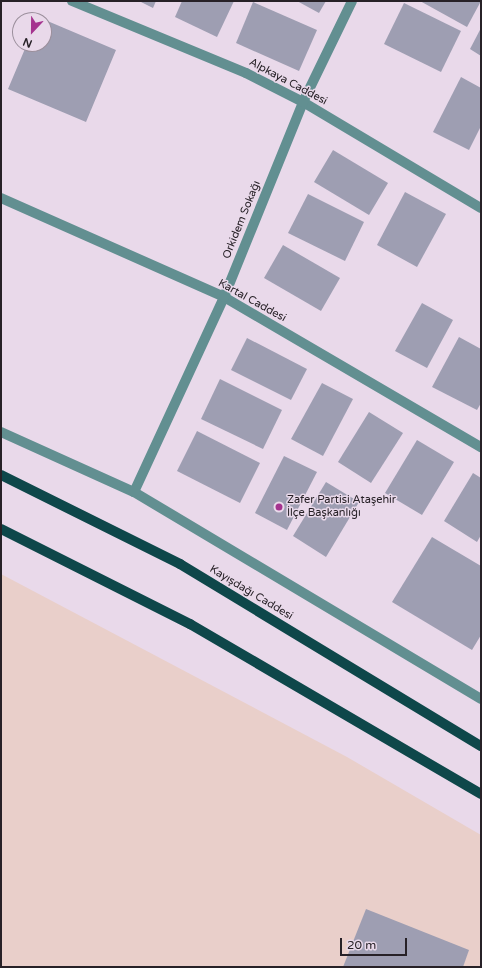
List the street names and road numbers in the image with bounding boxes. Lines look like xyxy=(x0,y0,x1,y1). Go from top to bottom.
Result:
street label: Alpkaya Caddesi xyxy=(247,56,329,108)
street label: Orkidem Sokağı xyxy=(220,179,264,261)
street label: Kartal Caddesi xyxy=(216,277,288,325)
street label: Kayışdağı Caddesi xyxy=(207,563,295,623)

